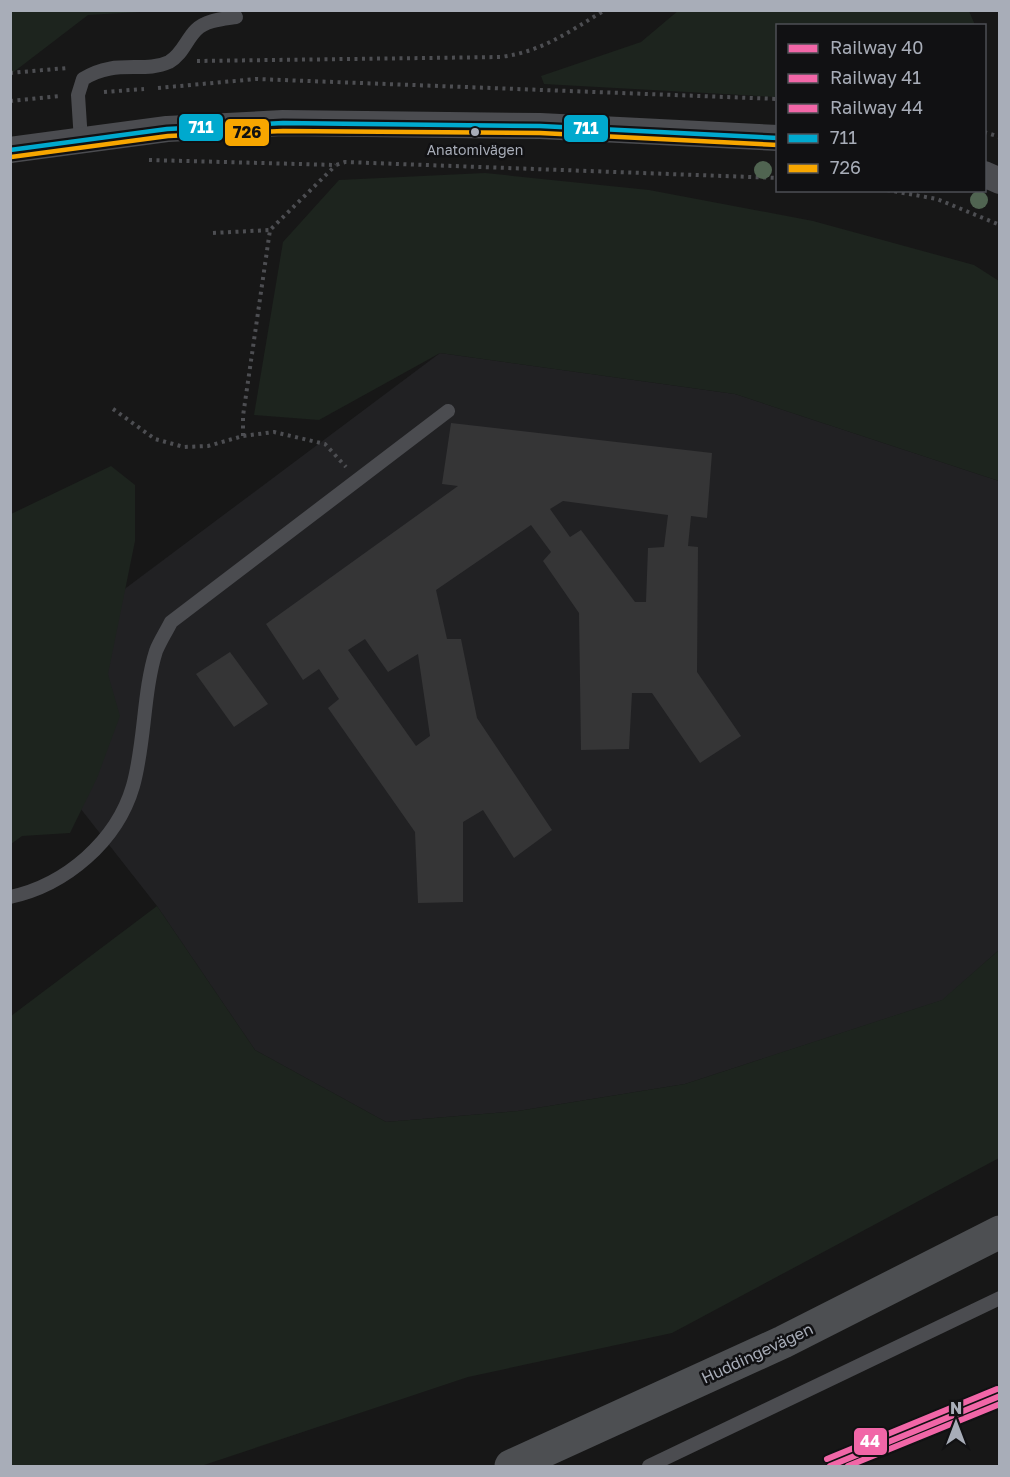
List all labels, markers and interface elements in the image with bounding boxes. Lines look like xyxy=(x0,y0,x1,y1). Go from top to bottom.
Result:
legend xyxy=(776,24,986,192)
text: Railway 40 xyxy=(830,36,923,58)
text: Railway 41 xyxy=(830,66,921,88)
text: Railway 44 xyxy=(830,96,923,118)
line badge: 711 xyxy=(178,113,224,142)
line badge: 711 xyxy=(563,114,609,143)
text: 711 xyxy=(188,117,214,137)
line badge: 726 xyxy=(224,118,270,147)
text: 711 xyxy=(573,118,599,138)
text: 726 xyxy=(233,122,261,142)
marker: Anatomivägen xyxy=(469,126,481,138)
text: 711 xyxy=(830,126,857,148)
place label: Anatomivägen xyxy=(427,141,523,158)
text: 726 xyxy=(830,156,861,178)
street label: Huddingevägen xyxy=(698,1318,816,1388)
north arrow xyxy=(926,1393,986,1453)
text: N xyxy=(950,1398,962,1418)
line badge: 44 xyxy=(853,1427,888,1456)
text: 44 xyxy=(860,1431,880,1451)

